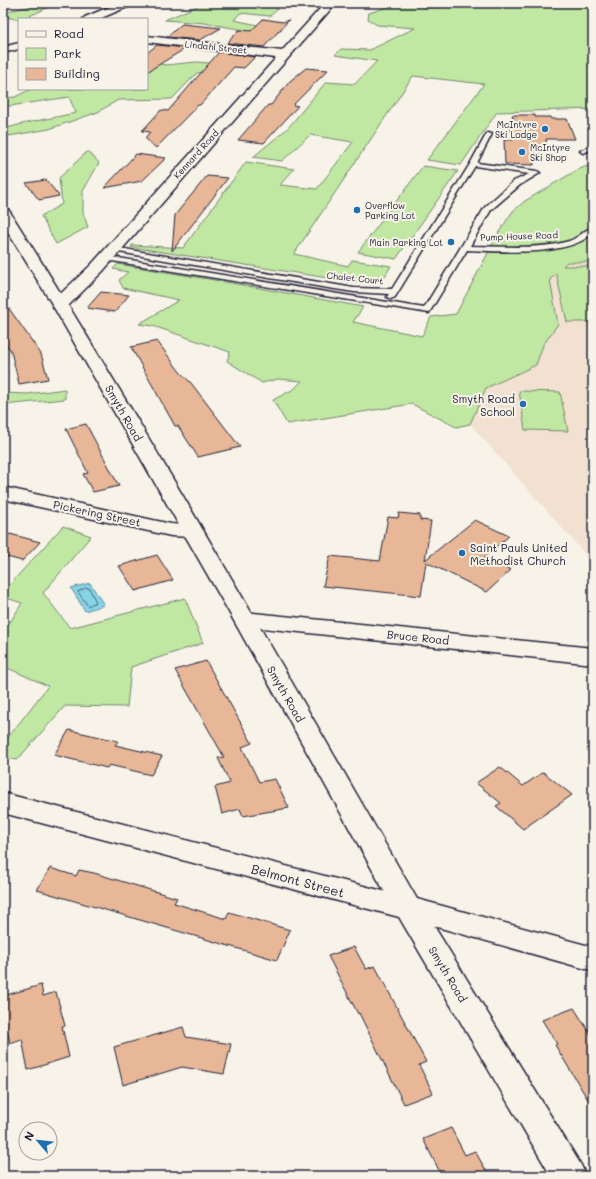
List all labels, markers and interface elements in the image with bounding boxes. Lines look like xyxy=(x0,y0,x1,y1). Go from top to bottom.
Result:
legend xyxy=(18,18,148,90)
text: Road xyxy=(54,25,84,41)
street label: Lindahl Street xyxy=(184,38,248,56)
text: Park xyxy=(54,45,81,61)
text: Building xyxy=(54,65,100,81)
place label: McIntyre Ski Lodge xyxy=(495,119,537,140)
marker: McIntyre Ski Lodge xyxy=(540,124,550,134)
street label: Kennard Road xyxy=(171,127,221,181)
place label: McIntyre Ski Shop xyxy=(530,142,570,163)
marker: McIntyre Ski Shop xyxy=(517,147,527,157)
place label: Overflow Parking Lot xyxy=(365,200,415,221)
marker: Overflow Parking Lot xyxy=(352,205,362,215)
street label: Pump House Road xyxy=(480,229,558,243)
place label: Main Parking Lot xyxy=(369,237,443,248)
marker: Main Parking Lot xyxy=(446,237,456,247)
street label: Chalet Court xyxy=(326,270,384,286)
street label: Smyth Road xyxy=(102,382,146,444)
place label: Smyth Road School xyxy=(452,391,515,419)
marker: Smyth Road School xyxy=(518,399,528,409)
street label: Pickering Street xyxy=(52,496,142,530)
place label: Saint Pauls United Methodist Church xyxy=(470,540,568,568)
marker: Saint Pauls United Methodist Church xyxy=(457,548,467,558)
street label: Bruce Road xyxy=(386,626,450,648)
street label: Smyth Road xyxy=(264,663,308,725)
street label: Belmont Street xyxy=(249,859,347,901)
street label: Smyth Road xyxy=(425,943,471,1005)
north arrow xyxy=(18,1121,58,1161)
text: N xyxy=(20,1129,37,1143)

